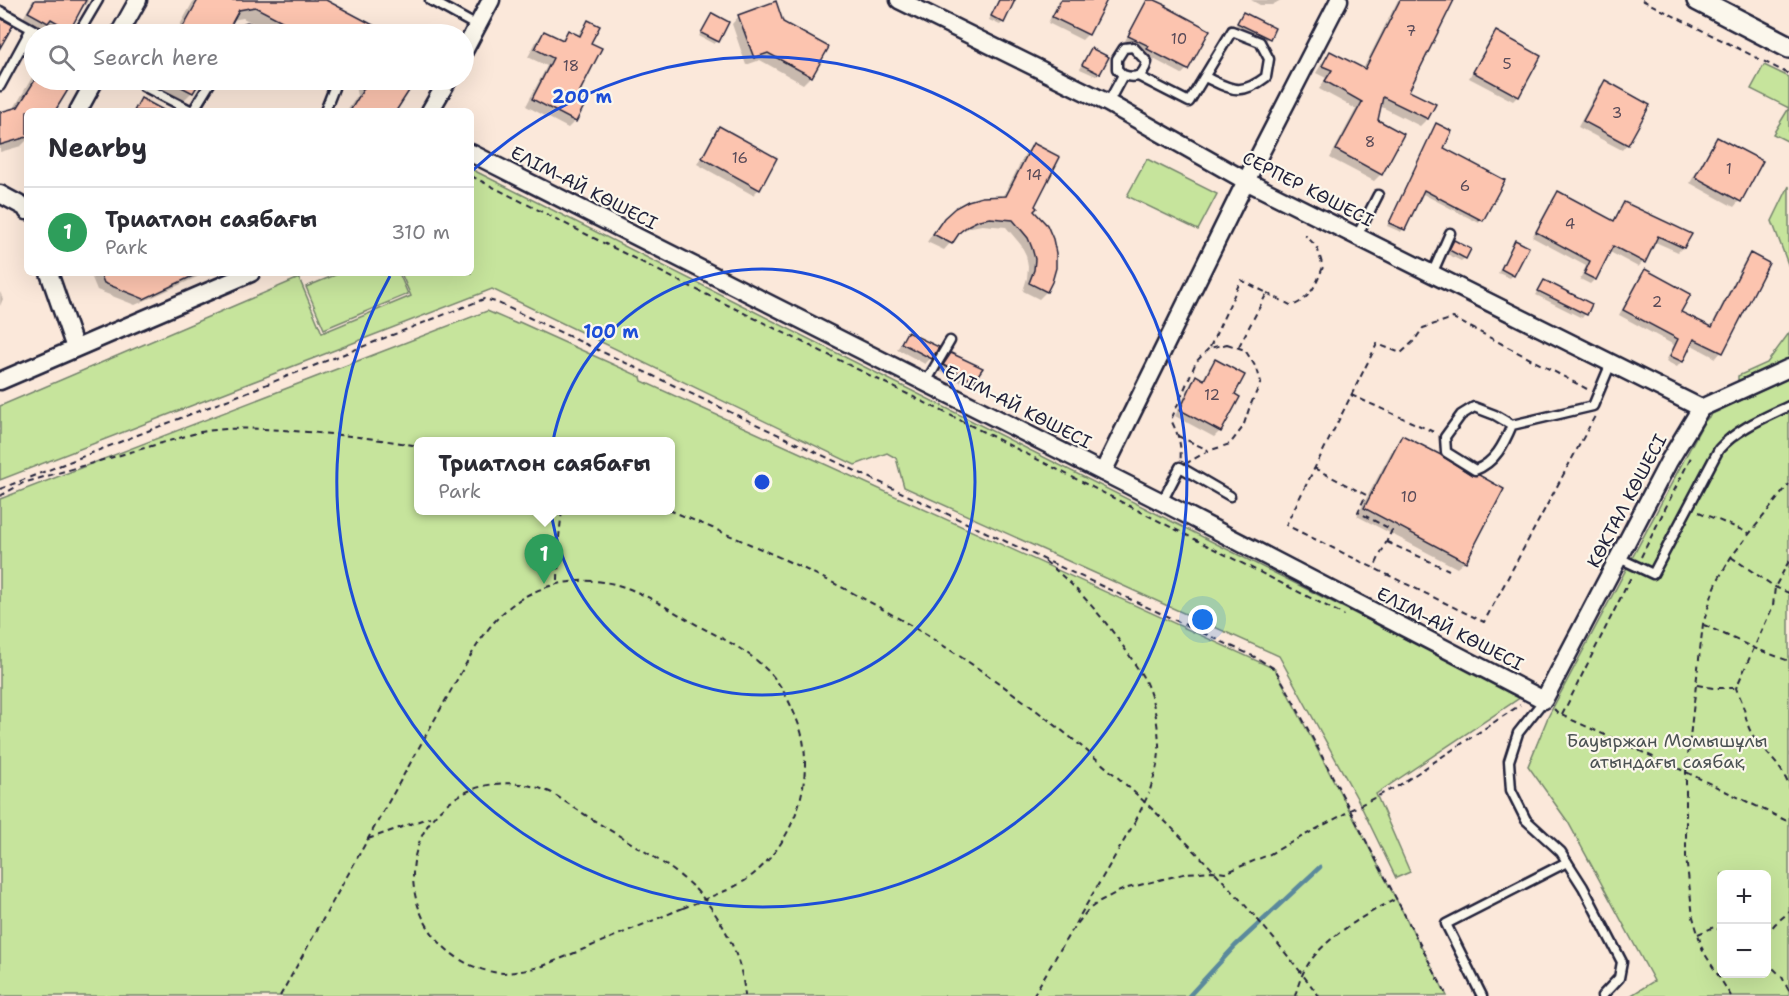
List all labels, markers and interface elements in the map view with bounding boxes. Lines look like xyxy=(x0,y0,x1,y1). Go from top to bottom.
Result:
house number: 7 xyxy=(1406,21,1416,41)
search box xyxy=(24,24,474,90)
house number: 10 xyxy=(1171,29,1187,49)
icon: search xyxy=(45,41,78,74)
text: Search here xyxy=(93,43,219,72)
house number: 5 xyxy=(1502,54,1512,74)
house number: 18 xyxy=(563,56,579,76)
text: 200 m xyxy=(552,85,613,109)
house number: 3 xyxy=(1612,103,1622,123)
text: Nearby xyxy=(48,130,147,165)
house number: 8 xyxy=(1365,132,1375,152)
street label: ЕЛІМ-АЙ КӨШЕСІ xyxy=(506,141,662,235)
street label: СЕРПЕР КӨШЕСІ xyxy=(1238,146,1378,232)
house number: 16 xyxy=(732,148,748,168)
house number: 1 xyxy=(1726,159,1732,179)
house number: 14 xyxy=(1026,165,1042,185)
house number: 6 xyxy=(1460,176,1470,196)
text: Триатлон саябағы xyxy=(105,205,317,234)
house number: 4 xyxy=(1565,214,1575,234)
text: 1 xyxy=(63,219,72,245)
text: 310 m xyxy=(391,219,450,245)
text: Park xyxy=(105,234,148,260)
house number: 2 xyxy=(1652,292,1662,312)
text: 100 m xyxy=(583,320,639,344)
street label: ЕЛІМ-АЙ КӨШЕСІ xyxy=(940,360,1096,454)
house number: 12 xyxy=(1204,385,1220,405)
street label: КӨКТАЛ КӨШЕСІ xyxy=(1582,430,1672,572)
popup xyxy=(414,437,675,515)
text: Триатлон саябағы xyxy=(438,449,651,478)
centre of rings xyxy=(752,472,772,492)
text: Park xyxy=(438,478,481,504)
house number: 10 xyxy=(1401,487,1417,507)
pin: 1 xyxy=(524,534,564,584)
street label: ЕЛІМ-АЙ КӨШЕСІ xyxy=(1372,582,1528,676)
your location xyxy=(1188,605,1217,634)
park label: Бауыржан Момышұлы атындағы саябақ xyxy=(1566,729,1768,774)
map controls xyxy=(1717,870,1771,978)
button: + xyxy=(1717,870,1771,924)
button: − xyxy=(1717,924,1771,978)

